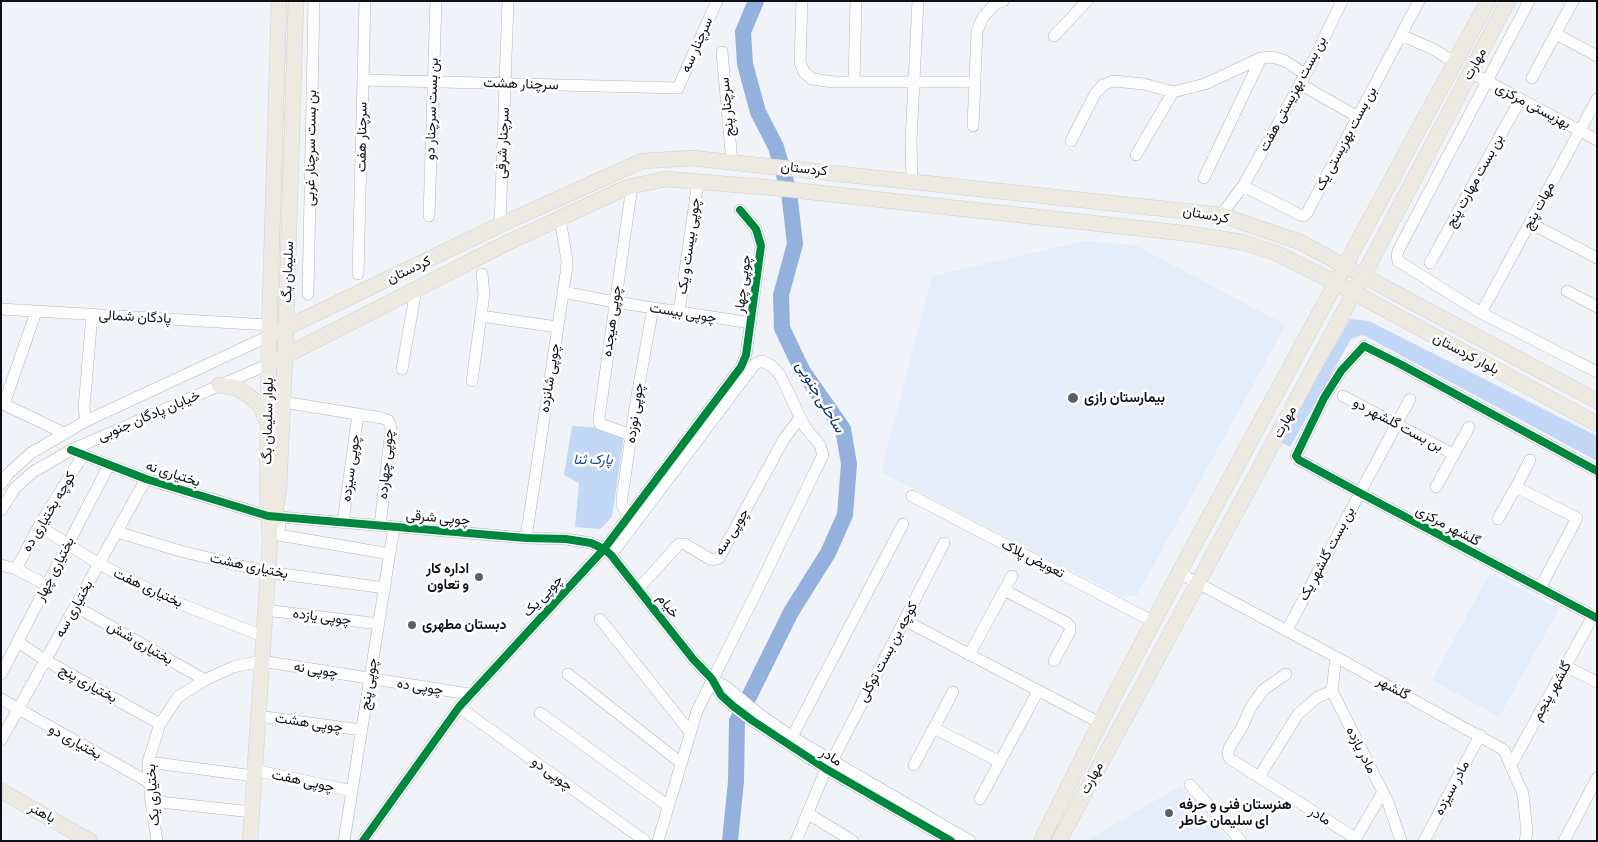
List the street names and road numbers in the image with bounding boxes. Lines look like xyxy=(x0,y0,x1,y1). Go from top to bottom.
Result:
street label: سرچنار سه xyxy=(677,15,717,75)
street label: بن بست بهزیستی هفت xyxy=(1256,34,1330,154)
street label: مهارت xyxy=(1460,45,1490,83)
street label: بن بست سرچنار دو xyxy=(422,58,442,160)
street label: سرچنار هشت xyxy=(483,74,559,94)
street label: سرچنار پنج xyxy=(716,77,738,137)
street label: بهزیستی مرکزی xyxy=(1493,79,1573,133)
street label: بن بست بهزیستی یک xyxy=(1311,84,1381,194)
street label: بن بست سرچنار غربی xyxy=(302,90,320,206)
street label: سرچنار هفت xyxy=(353,102,371,172)
street label: سرچنار شرقی xyxy=(493,107,513,179)
street label: بن بست مهارت پنج xyxy=(1442,131,1508,231)
street label: کردستان xyxy=(780,158,828,180)
street label: مهات پنج xyxy=(1519,179,1559,233)
street label: چوپی بیست و یک xyxy=(674,197,704,295)
street label: کردستان xyxy=(1182,203,1230,227)
street label: سلیمان بگ xyxy=(279,241,297,303)
street label: کردستان xyxy=(384,253,434,287)
street label: چوپی چهار xyxy=(731,254,755,314)
street label: چوپی هیجده xyxy=(599,284,625,358)
street label: چوپی بیست xyxy=(648,299,718,327)
street label: پادگان شمالی xyxy=(98,307,172,327)
street label: بلوار کردستان xyxy=(1430,330,1502,378)
street label: چوپی شانزده xyxy=(536,342,564,414)
street label: بلوار سلیمان بگ xyxy=(259,377,277,465)
street label: چوپی نوزده xyxy=(622,382,648,444)
street label: خیابان پادگان جنوبی xyxy=(95,387,203,445)
street label: بن بست گلشهر دو xyxy=(1350,394,1446,456)
street label: مهارت xyxy=(1270,403,1300,441)
street label: چوپی چهارده xyxy=(375,428,397,500)
street label: چوپی سیزده xyxy=(338,433,364,503)
street label: بختیاری نه xyxy=(144,457,202,491)
street label: کوچه بختیاری ده xyxy=(19,469,79,555)
street label: گلشهر مرکزی xyxy=(1413,502,1483,550)
street label: بن بست گلشهر یک xyxy=(1295,504,1359,604)
street label: چوپی سه xyxy=(711,505,753,559)
street label: چوپی شرقی xyxy=(405,507,471,529)
street label: بختیاری چهار xyxy=(32,534,78,604)
street label: تعویض پلاک xyxy=(999,536,1067,582)
street label: بختیاری هشت xyxy=(208,550,290,582)
street label: بختیاری هفت xyxy=(111,565,185,611)
street label: چوپی یک xyxy=(519,572,567,620)
street label: بختیاری سه xyxy=(51,577,97,641)
street label: خیام xyxy=(653,590,683,622)
street label: کوچه بن بست توکلی xyxy=(855,599,921,705)
street label: چوپی یازده xyxy=(292,605,352,629)
street label: بختیاری شش xyxy=(104,617,176,669)
street label: چوپی پنج xyxy=(357,657,381,711)
street label: چوپی نه xyxy=(292,658,340,682)
street label: گلشهر پنجم xyxy=(1529,658,1575,724)
street label: بختیاری پنج xyxy=(56,661,120,707)
street label: گلشهر xyxy=(1374,672,1412,704)
street label: چوپی ده xyxy=(395,675,445,699)
street label: چوپی هشت xyxy=(274,710,344,736)
street label: بختیاری دو xyxy=(46,721,104,763)
street label: مادر یازده xyxy=(1342,724,1380,776)
street label: مادر xyxy=(817,744,845,770)
street label: چوپی دو xyxy=(528,753,576,795)
street label: مادر سیزده xyxy=(1431,758,1473,818)
street label: مهارت xyxy=(1077,759,1107,797)
street label: بختیاری یک xyxy=(142,763,164,827)
street label: چوپی هفت xyxy=(270,766,336,796)
street label: باهنر xyxy=(26,799,58,827)
street label: مادر xyxy=(1306,803,1334,829)

